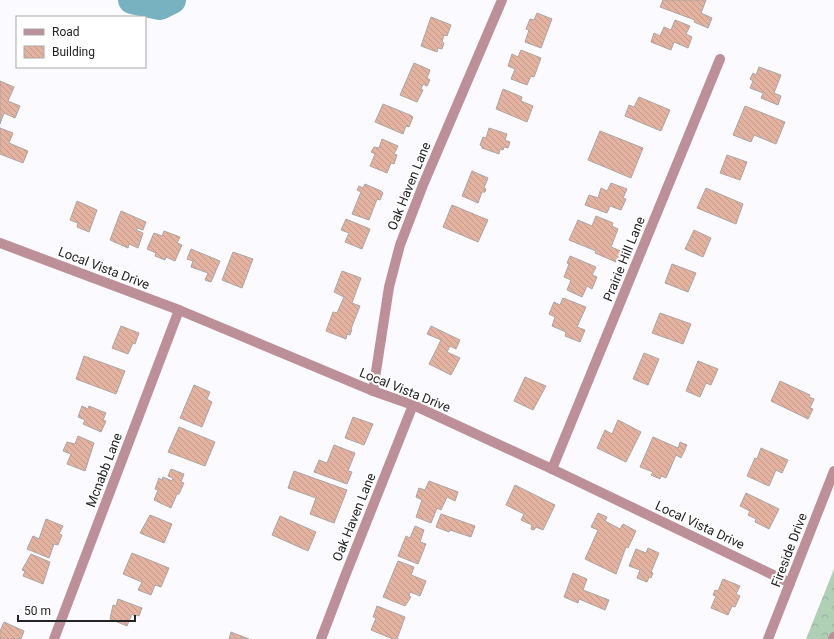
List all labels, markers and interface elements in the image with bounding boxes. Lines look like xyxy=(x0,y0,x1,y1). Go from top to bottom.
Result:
legend xyxy=(16,16,146,68)
text: Road xyxy=(52,25,80,39)
text: Building xyxy=(52,45,95,59)
street label: Oak Haven Lane xyxy=(384,140,434,232)
street label: Prairie Hill Lane xyxy=(600,214,648,304)
street label: Local Vista Drive xyxy=(56,244,152,292)
street label: Local Vista Drive xyxy=(357,365,453,415)
street label: Mcnabb Lane xyxy=(83,431,125,509)
street label: Oak Haven Lane xyxy=(329,471,379,563)
street label: Local Vista Drive xyxy=(653,498,747,552)
street label: Fireside Drive xyxy=(768,511,810,589)
scale bar xyxy=(18,597,135,623)
text: 50 m xyxy=(24,604,51,618)

